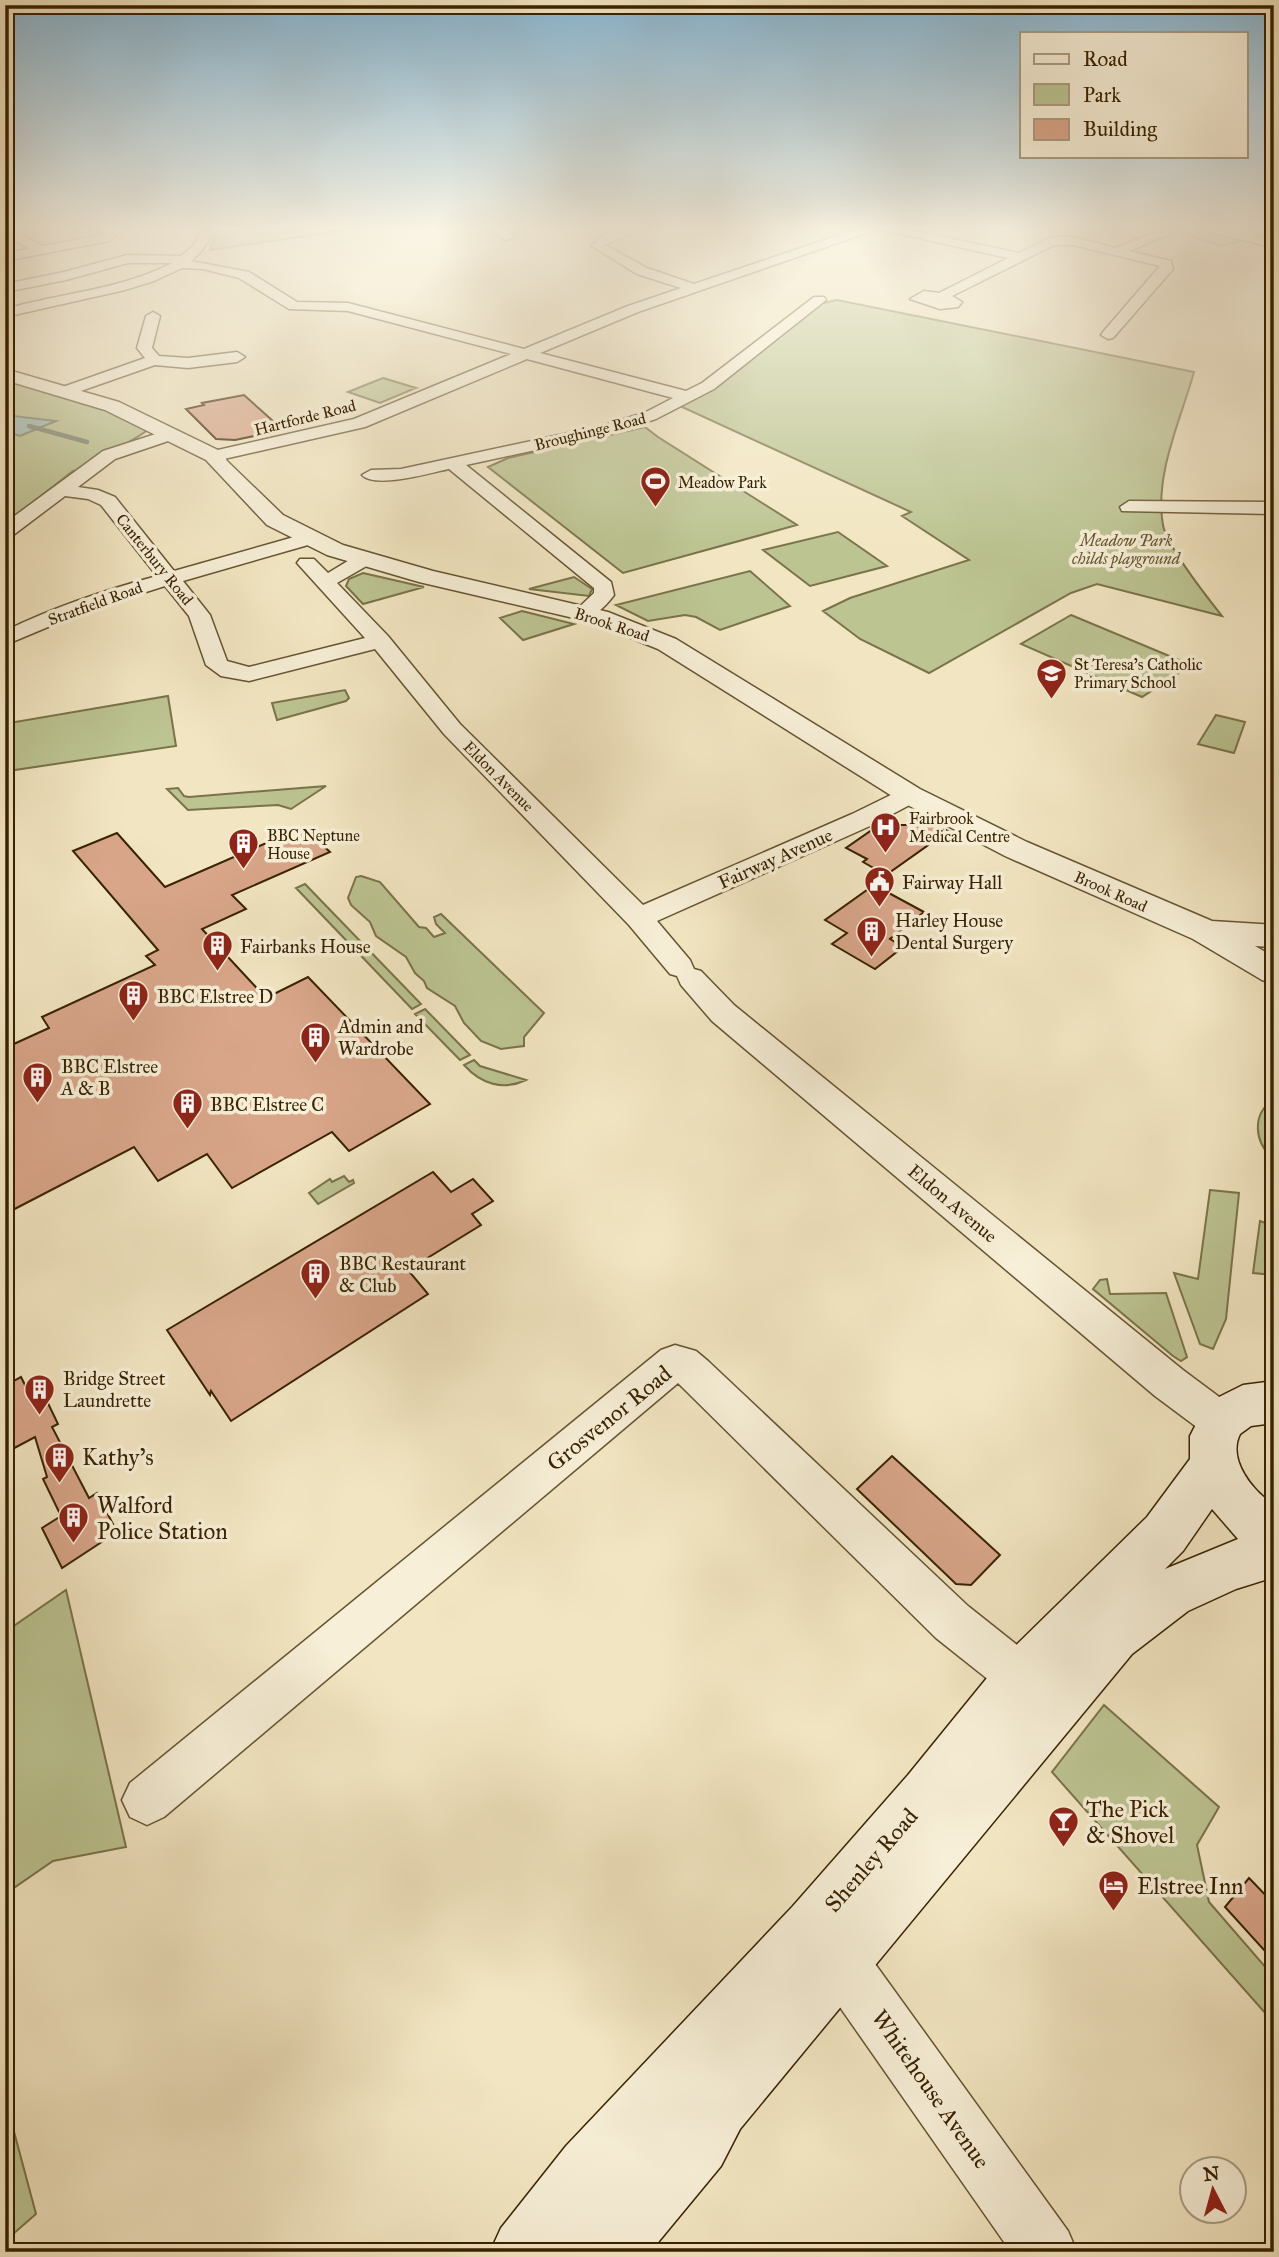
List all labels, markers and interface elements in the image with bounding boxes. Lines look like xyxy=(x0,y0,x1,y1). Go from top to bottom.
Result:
legend xyxy=(1020,32,1248,158)
text: Road xyxy=(1083,46,1128,72)
text: Park xyxy=(1083,82,1121,108)
text: Building xyxy=(1083,116,1157,142)
street label: Hartforde Road xyxy=(252,396,358,439)
street label: Broughinge Road xyxy=(532,408,648,455)
sports icon: Meadow Park xyxy=(638,465,672,509)
place label: Meadow Park xyxy=(678,473,767,492)
street label: Canterbury Road xyxy=(112,510,197,609)
park label: Meadow Park childs playground xyxy=(1072,531,1182,569)
street label: Stratfield Road xyxy=(45,578,145,629)
street label: Brook Road xyxy=(572,603,652,646)
place label: St Teresa's Catholic Primary School xyxy=(1074,655,1203,692)
school or university icon: St Teresa's Catholic Primary School xyxy=(1034,656,1068,700)
street label: Eldon Avenue xyxy=(459,737,538,816)
place label: Fairbrook Medical Centre xyxy=(909,809,1010,846)
hospital icon: Fairbrook Medical Centre xyxy=(869,810,903,854)
street label: Fairway Avenue xyxy=(714,823,836,894)
place label: BBC Neptune House xyxy=(267,826,360,863)
building icon: BBC Neptune House xyxy=(227,827,261,871)
public building icon: Fairway Hall xyxy=(862,865,896,909)
street label: Brook Road xyxy=(1071,867,1150,916)
place label: Fairway Hall xyxy=(902,871,1003,894)
place label: Harley House Dental Surgery xyxy=(895,909,1014,955)
building icon: Harley House Dental Surgery xyxy=(855,914,889,958)
building icon: Fairbanks House xyxy=(200,929,234,973)
place label: Fairbanks House xyxy=(240,935,371,958)
building icon: BBC Elstree D xyxy=(117,979,151,1023)
place label: BBC Elstree D xyxy=(157,985,273,1008)
place label: Admin and Wardrobe xyxy=(337,1015,424,1060)
building icon: Admin and Wardrobe xyxy=(298,1020,332,1064)
place label: BBC Elstree A & B xyxy=(60,1055,158,1100)
building icon: BBC Elstree A & B xyxy=(21,1060,55,1104)
building icon: BBC Elstree C xyxy=(170,1087,204,1131)
place label: BBC Elstree C xyxy=(210,1093,324,1116)
street label: Eldon Avenue xyxy=(903,1159,1002,1247)
place label: BBC Restaurant & Club xyxy=(339,1252,466,1297)
building icon: BBC Restaurant & Club xyxy=(299,1257,333,1301)
street label: Grosvenor Road xyxy=(541,1359,677,1477)
place label: Bridge Street Laundrette xyxy=(63,1367,166,1412)
building icon: Bridge Street Laundrette xyxy=(23,1372,57,1416)
building icon: Kathy's xyxy=(42,1440,76,1484)
place label: Kathy's xyxy=(82,1443,154,1471)
place label: Walford Police Station xyxy=(97,1491,228,1545)
building icon: Walford Police Station xyxy=(57,1501,91,1545)
place label: The Pick & Shovel xyxy=(1086,1795,1175,1849)
street label: Shenley Road xyxy=(818,1802,924,1918)
bar icon: The Pick & Shovel xyxy=(1046,1805,1080,1849)
hotel icon: Elstree Inn xyxy=(1097,1869,1131,1913)
place label: Elstree Inn xyxy=(1137,1872,1244,1900)
street label: Whitehouse Avenue xyxy=(866,2004,996,2174)
north arrow xyxy=(1178,2156,1248,2226)
text: N xyxy=(1202,2161,1220,2186)

